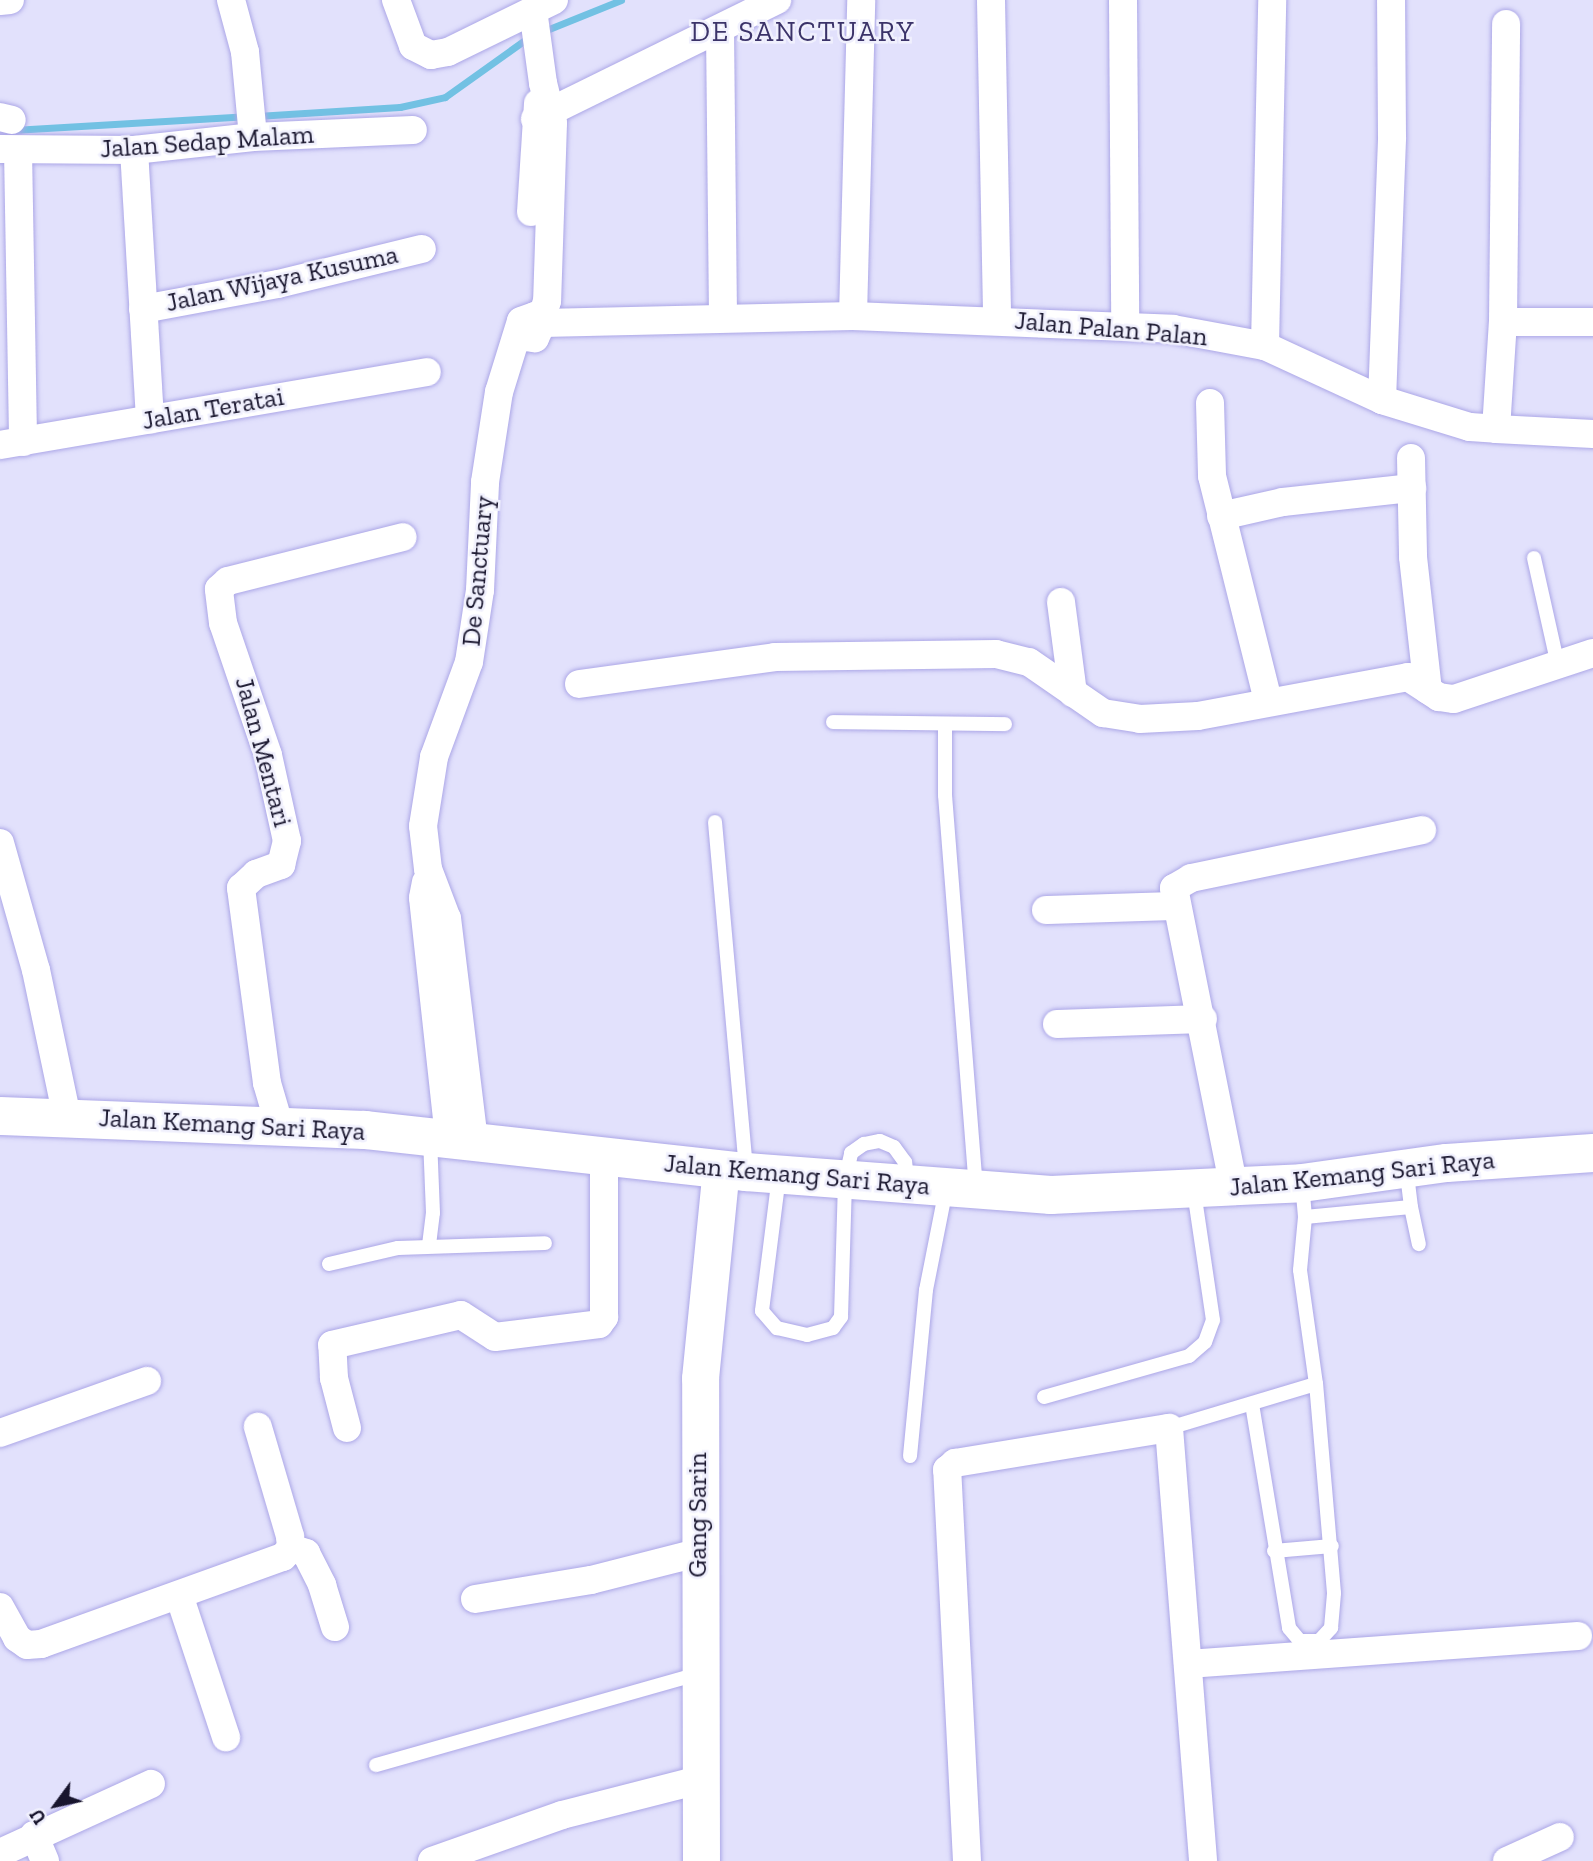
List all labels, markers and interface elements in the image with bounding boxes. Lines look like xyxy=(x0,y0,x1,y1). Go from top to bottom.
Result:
district label: DE SANCTUARY xyxy=(692,15,914,49)
street label: Jalan Sedap Malam xyxy=(99,119,315,165)
street label: Jalan Wijaya Kusuma xyxy=(163,239,401,319)
street label: Jalan Palan Palan xyxy=(1013,305,1209,353)
street label: Jalan Teratai xyxy=(140,381,286,437)
street label: De Sanctuary xyxy=(456,495,500,647)
street label: Jalan Mentari xyxy=(228,674,298,830)
street label: Jalan Kemang Sari Raya xyxy=(98,1102,366,1148)
street label: Jalan Kemang Sari Raya xyxy=(1228,1145,1496,1203)
street label: Jalan Kemang Sari Raya xyxy=(663,1148,931,1202)
street label: Gang Sarin xyxy=(682,1452,714,1578)
north arrow xyxy=(21,1770,91,1840)
text: U xyxy=(25,1805,51,1829)

